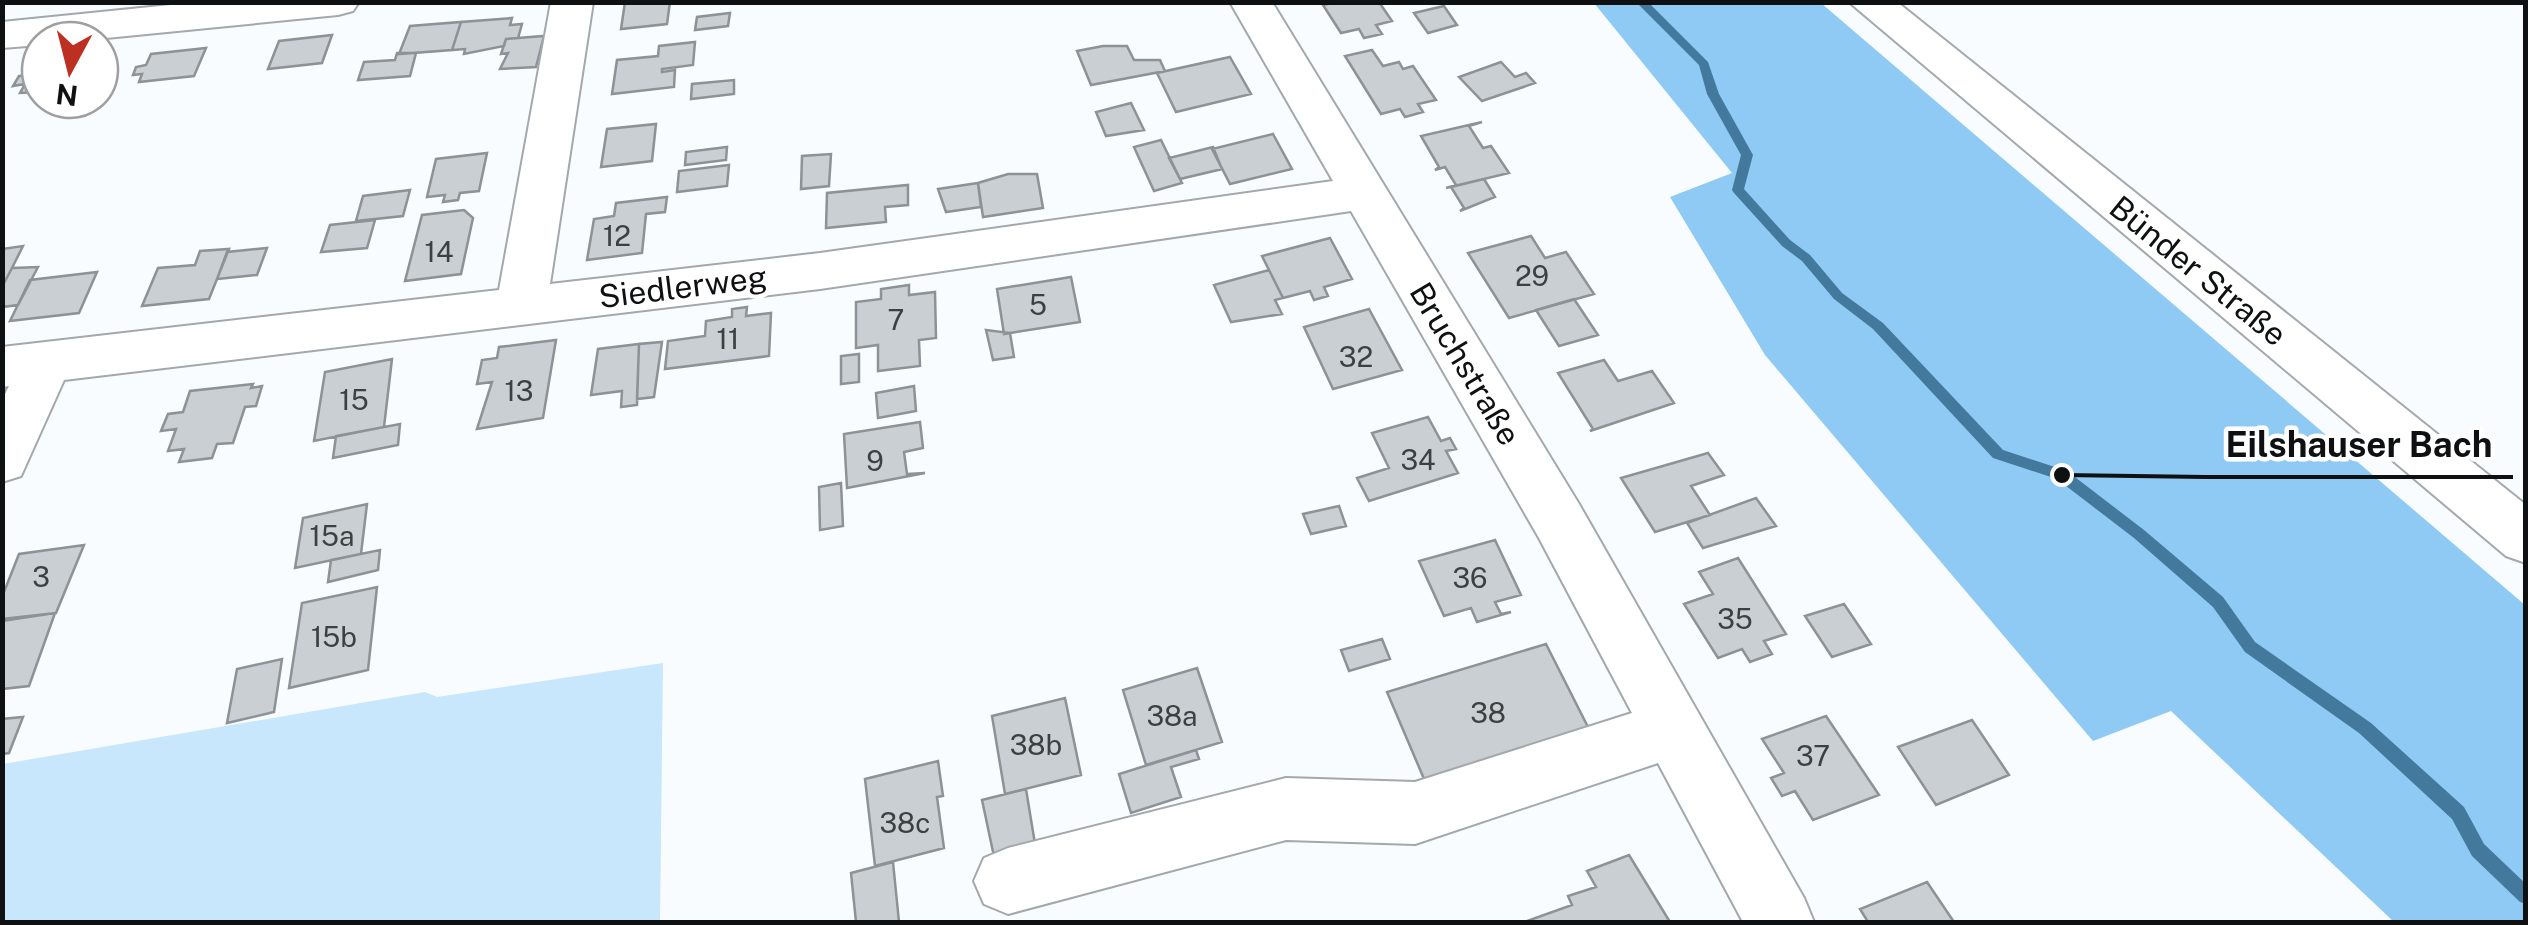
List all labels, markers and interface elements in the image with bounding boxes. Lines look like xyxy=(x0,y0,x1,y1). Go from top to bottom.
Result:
north arrow xyxy=(20,20,120,120)
text: N xyxy=(54,78,80,113)
street label: Bünder Straße xyxy=(2103,188,2294,353)
house number: 12 xyxy=(603,219,631,252)
house number: 14 xyxy=(425,235,454,268)
street label: Siedlerweg xyxy=(597,258,769,315)
house number: 29 xyxy=(1515,259,1549,292)
street label: Bruchstraße xyxy=(1402,276,1528,452)
house number: 5 xyxy=(1029,288,1047,321)
house number: 7 xyxy=(888,303,904,336)
house number: 11 xyxy=(717,322,739,355)
house number: 32 xyxy=(1339,340,1373,373)
house number: 13 xyxy=(504,374,534,407)
house number: 15 xyxy=(339,383,369,416)
callout: Eilshauser Bach xyxy=(2206,412,2513,477)
text: Eilshauser Bach xyxy=(2226,424,2492,465)
house number: 34 xyxy=(1400,443,1436,476)
house number: 9 xyxy=(866,444,884,477)
house number: 15a xyxy=(310,519,354,552)
house number: 3 xyxy=(32,560,50,593)
house number: 36 xyxy=(1453,561,1487,594)
house number: 35 xyxy=(1717,602,1753,635)
house number: 15b xyxy=(311,620,357,653)
house number: 38 xyxy=(1470,696,1506,729)
house number: 38a xyxy=(1146,699,1198,732)
house number: 38b xyxy=(1010,728,1062,761)
house number: 37 xyxy=(1796,739,1830,772)
house number: 38c xyxy=(880,806,930,839)

